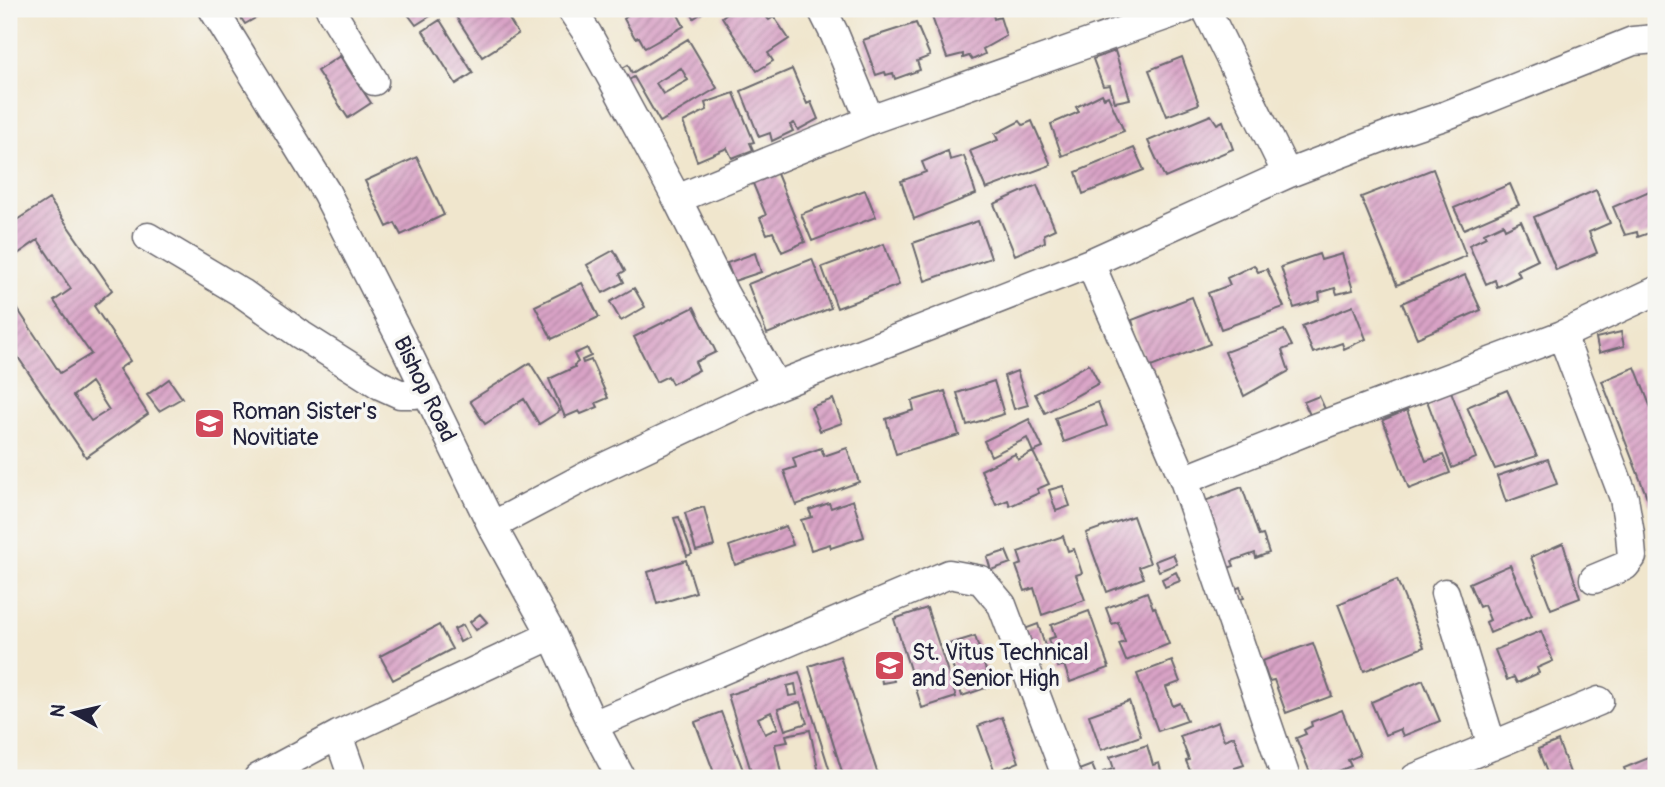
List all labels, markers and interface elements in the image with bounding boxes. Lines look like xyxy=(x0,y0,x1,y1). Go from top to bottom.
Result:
street label: Bishop Road xyxy=(387,331,463,447)
place label: Roman Sister's Novitiate xyxy=(232,397,377,452)
school or university icon: Roman Sister's Novitiate xyxy=(192,407,226,441)
place label: St. Vitus Technical and Senior High xyxy=(912,638,1089,693)
school or university icon: St. Vitus Technical and Senior High xyxy=(872,648,906,682)
north arrow xyxy=(38,678,108,748)
text: N xyxy=(45,703,71,719)

